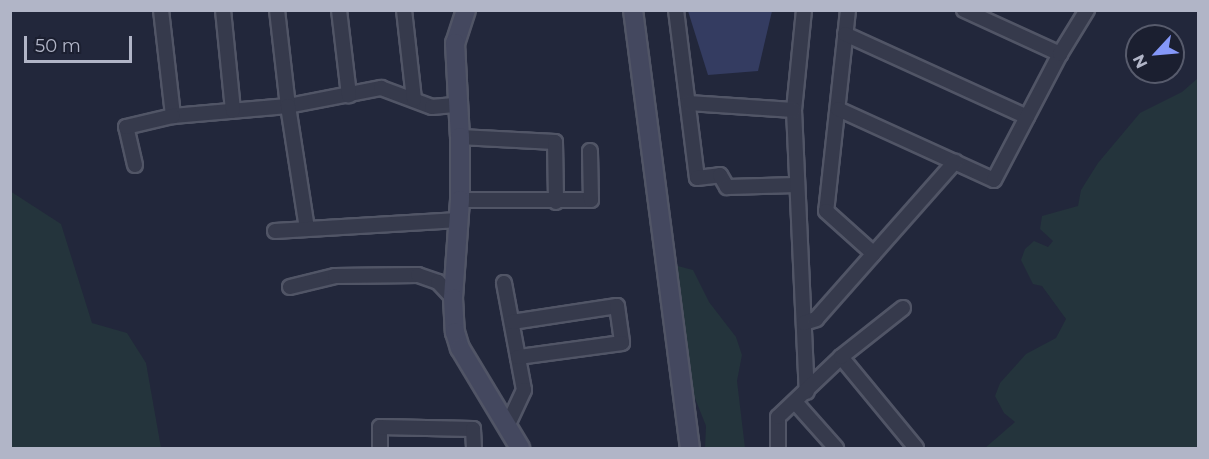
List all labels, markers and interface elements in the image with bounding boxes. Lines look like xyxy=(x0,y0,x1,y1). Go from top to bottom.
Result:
scale bar xyxy=(27,24,135,62)
north arrow xyxy=(1125,24,1185,84)
text: 50 m xyxy=(35,35,81,57)
text: N xyxy=(1129,51,1152,71)

